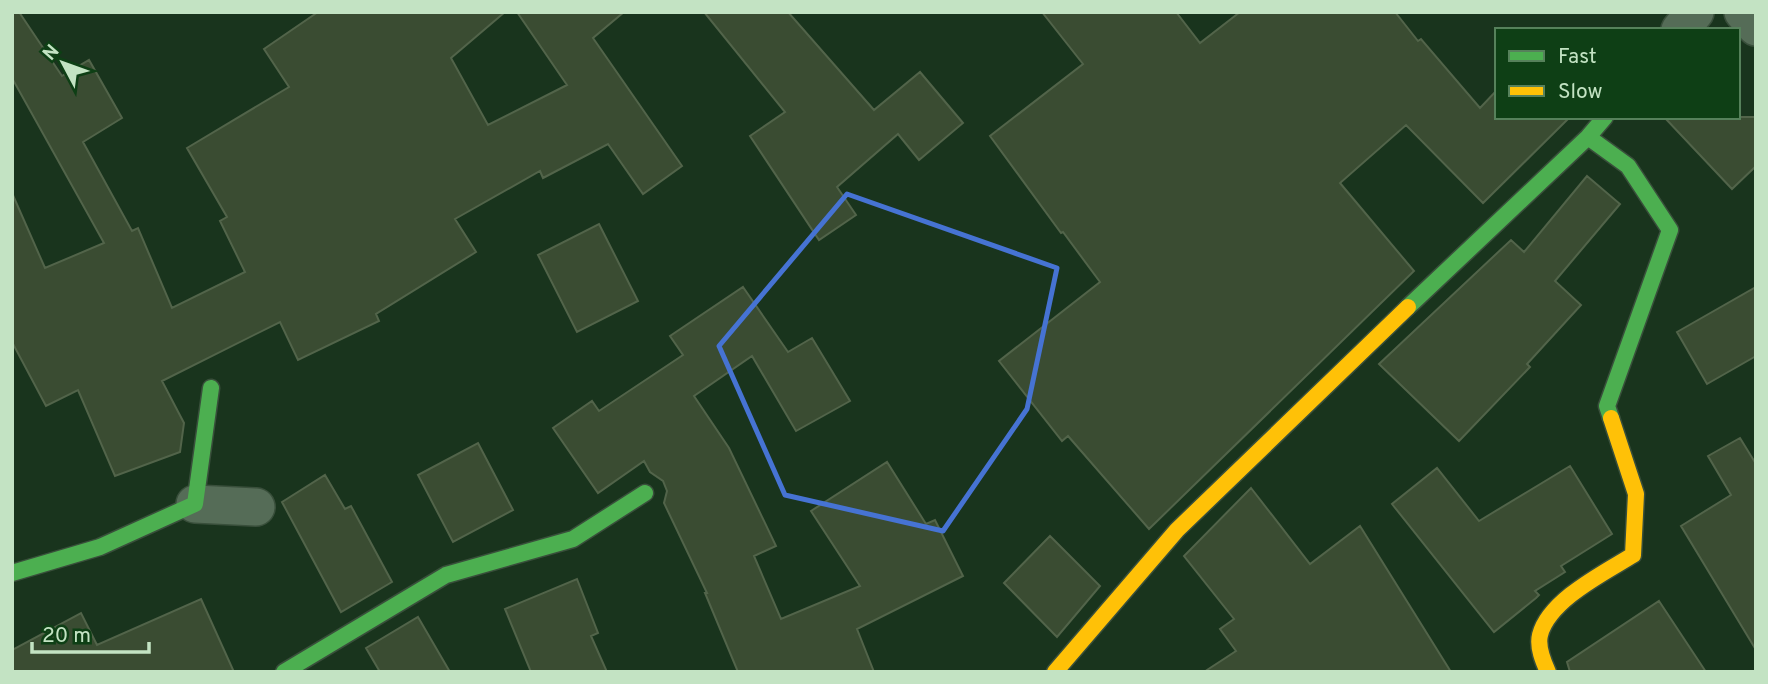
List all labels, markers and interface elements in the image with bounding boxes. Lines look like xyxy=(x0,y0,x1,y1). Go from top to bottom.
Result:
north arrow xyxy=(28,28,98,98)
legend xyxy=(1495,28,1740,119)
text: N xyxy=(38,40,65,66)
text: Fast xyxy=(1558,44,1597,71)
text: Slow xyxy=(1558,79,1603,106)
scale bar xyxy=(32,610,149,654)
text: 20 m xyxy=(42,623,91,650)

